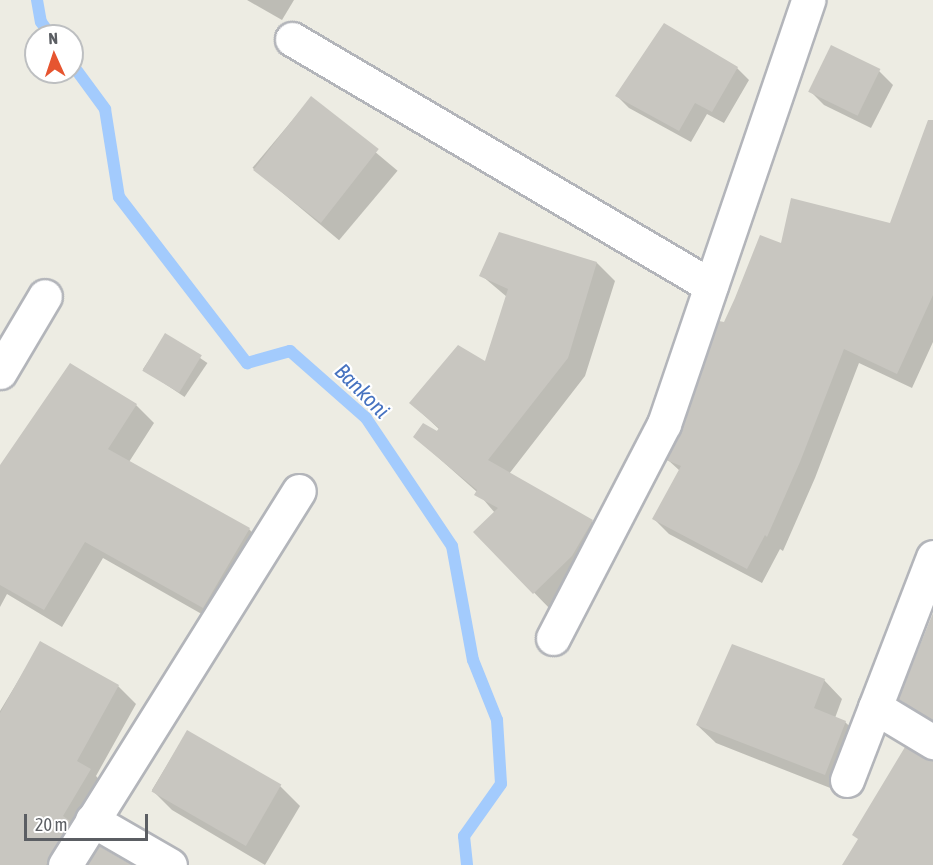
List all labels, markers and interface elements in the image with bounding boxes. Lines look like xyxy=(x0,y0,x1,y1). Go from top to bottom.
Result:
north arrow xyxy=(24,24,84,84)
text: N xyxy=(48,29,58,47)
water label: Bankoni xyxy=(329,358,395,424)
scale bar xyxy=(27,802,152,840)
text: 20 m xyxy=(35,814,67,835)

